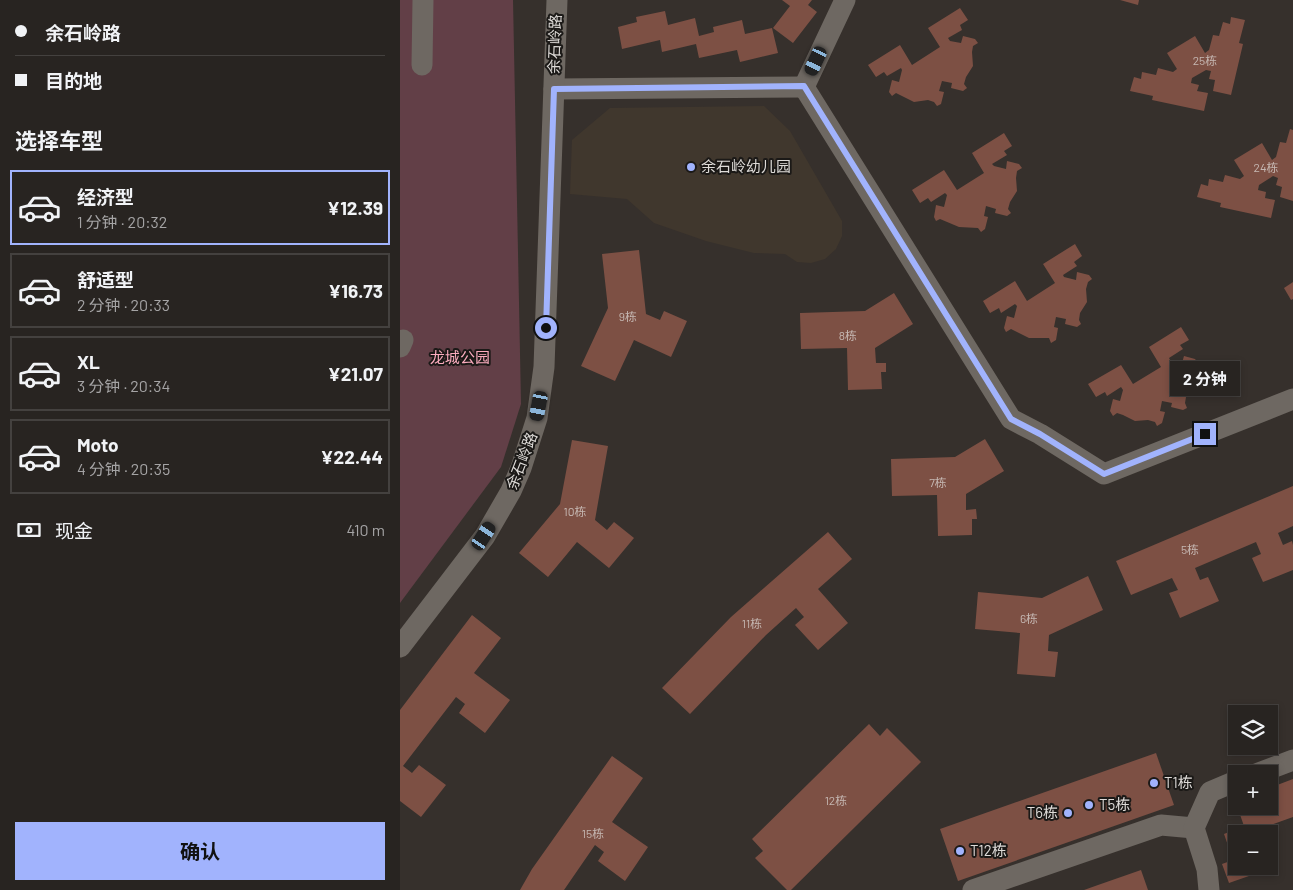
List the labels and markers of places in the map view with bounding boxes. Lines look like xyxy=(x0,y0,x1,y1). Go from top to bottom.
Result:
place label: 余石岭幼儿园 xyxy=(701,157,791,175)
marker: 余石岭幼儿园 xyxy=(685,161,697,173)
place label: T1栋 xyxy=(1164,773,1193,791)
marker: T1栋 xyxy=(1148,777,1160,789)
place label: T5栋 xyxy=(1099,795,1130,813)
marker: T5栋 xyxy=(1083,799,1095,811)
place label: T6栋 xyxy=(1027,803,1058,821)
marker: T6栋 xyxy=(1062,807,1074,819)
place label: T12栋 xyxy=(970,841,1007,859)
marker: T12栋 xyxy=(954,845,966,857)

